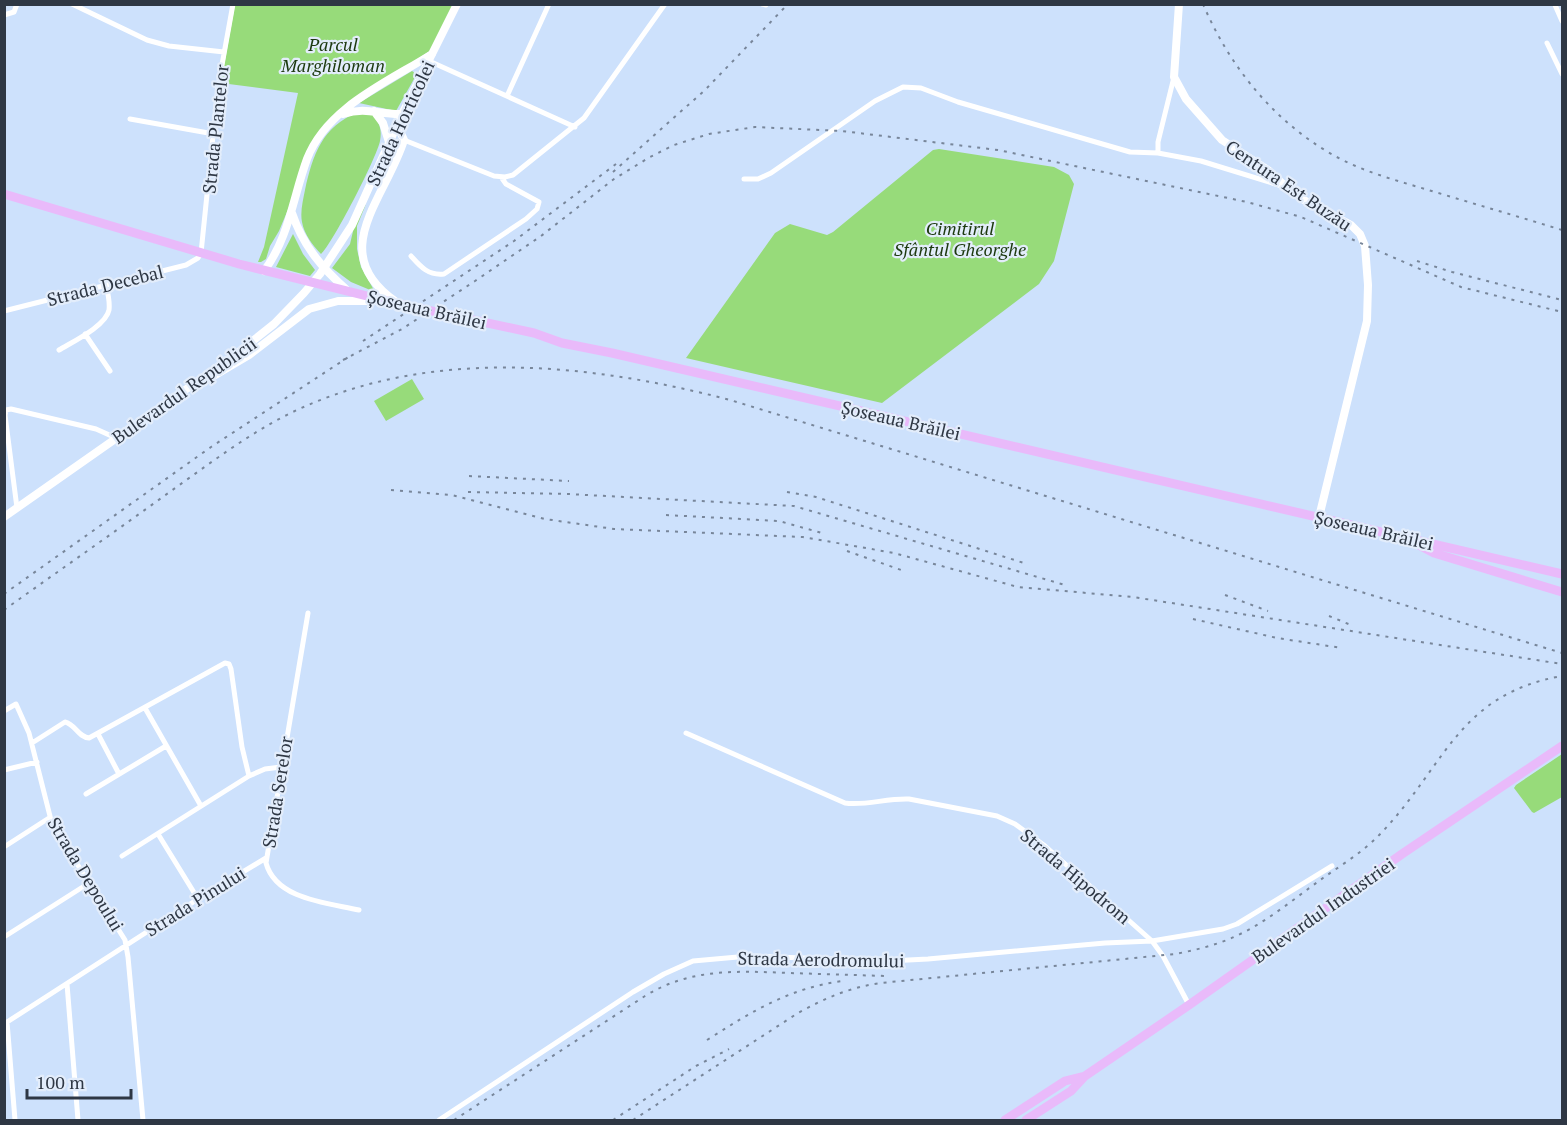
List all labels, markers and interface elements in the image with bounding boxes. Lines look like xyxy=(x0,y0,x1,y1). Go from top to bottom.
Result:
park label: Parcul Marghiloman xyxy=(280,32,385,77)
street label: Strada Horticolei xyxy=(360,56,440,190)
street label: Strada Plantelor xyxy=(196,63,234,195)
street label: Centura Est Buzău xyxy=(1221,134,1357,236)
park label: Cimitirul Sfântul Gheorghe xyxy=(894,216,1026,261)
street label: Strada Decebal xyxy=(44,259,166,311)
street label: Șoseaua Brăilei xyxy=(365,284,489,334)
street label: Bulevardul Republicii xyxy=(107,331,261,449)
street label: Șoseaua Brăilei xyxy=(839,395,963,445)
street label: Șoseaua Brăilei xyxy=(1312,505,1436,555)
street label: Strada Serelor xyxy=(256,734,298,850)
street label: Strada Depoului xyxy=(42,812,130,936)
street label: Strada Hipodrom xyxy=(1016,823,1136,929)
street label: Bulevardul Industriei xyxy=(1247,852,1399,968)
street label: Strada Pinului xyxy=(140,861,250,941)
street label: Strada Aerodromului xyxy=(737,946,905,972)
scale bar xyxy=(27,1062,130,1100)
text: 100 m xyxy=(36,1070,85,1094)

